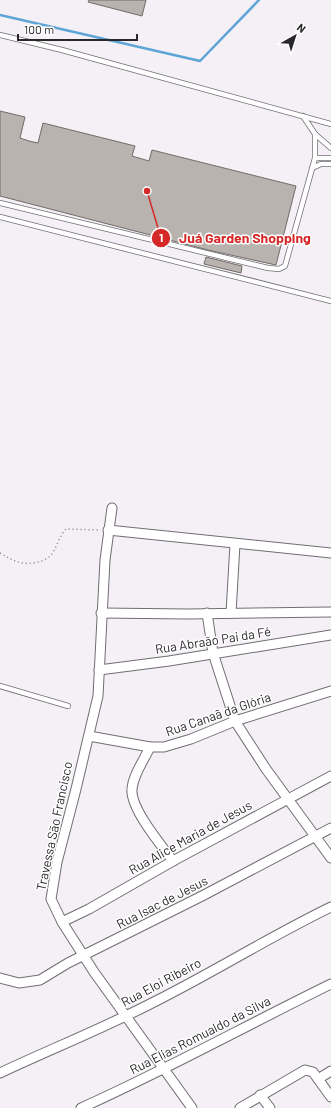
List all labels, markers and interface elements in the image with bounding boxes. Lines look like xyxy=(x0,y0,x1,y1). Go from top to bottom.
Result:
scale bar xyxy=(18,16,137,42)
north arrow xyxy=(275,16,315,56)
text: N xyxy=(295,20,309,35)
text: 100 m xyxy=(24,22,54,36)
callout: Juá Garden Shopping xyxy=(151,225,319,251)
text: Juá Garden Shopping xyxy=(179,229,311,246)
text: 1 xyxy=(159,230,163,244)
street label: Rua Abraão Pai da Fé xyxy=(154,623,272,657)
street label: Rua Canaã da Glória xyxy=(163,688,273,740)
street label: Travessa São Francisco xyxy=(32,760,76,892)
street label: Rua Alice Maria de Jesus xyxy=(126,796,254,878)
street label: Rua Isac de Jesus xyxy=(114,872,210,932)
street label: Rua Eloi Ribeiro xyxy=(118,954,204,1010)
street label: Rua Elias Romualdo da Silva xyxy=(127,992,273,1078)

